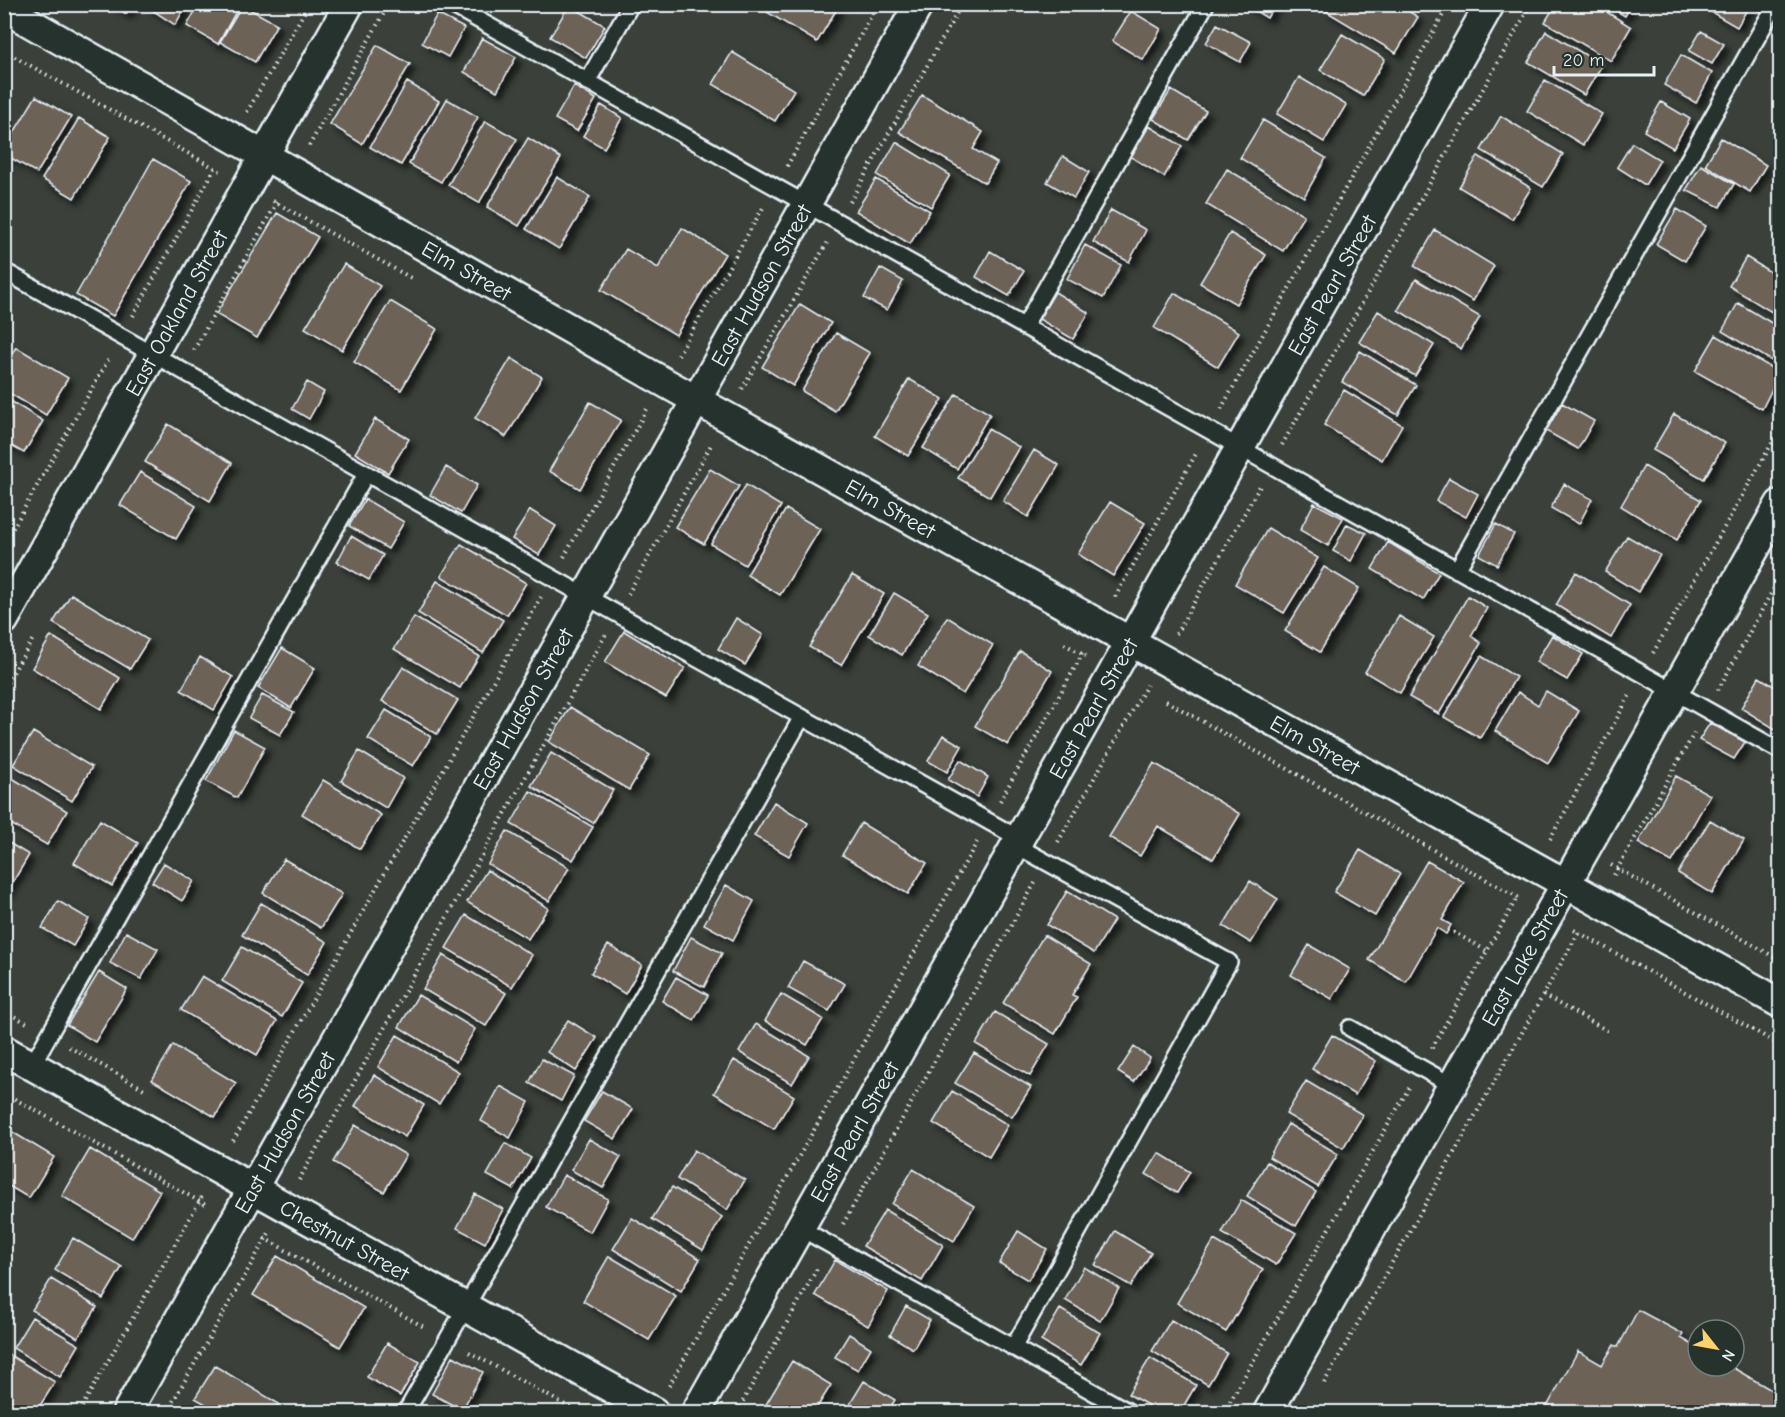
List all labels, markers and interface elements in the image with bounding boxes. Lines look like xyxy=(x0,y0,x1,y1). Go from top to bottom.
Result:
scale bar xyxy=(1554,39,1654,77)
text: 20 m xyxy=(1563,50,1604,71)
street label: East Hudson Street xyxy=(706,199,818,371)
street label: East Pearl Street xyxy=(1283,210,1383,360)
street label: East Oakland Street xyxy=(120,225,234,401)
street label: Elm Street xyxy=(417,236,516,307)
street label: Elm Street xyxy=(841,474,940,545)
street label: East Hudson Street xyxy=(468,623,580,795)
street label: East Pearl Street xyxy=(1044,633,1144,784)
street label: Elm Street xyxy=(1265,710,1365,781)
street label: East Lake Street xyxy=(1476,884,1575,1031)
street label: East Hudson Street xyxy=(229,1047,341,1218)
street label: East Pearl Street xyxy=(805,1057,905,1207)
street label: Chestnut Street xyxy=(275,1194,414,1287)
north arrow xyxy=(1686,1318,1746,1378)
text: N xyxy=(1718,1346,1738,1364)

